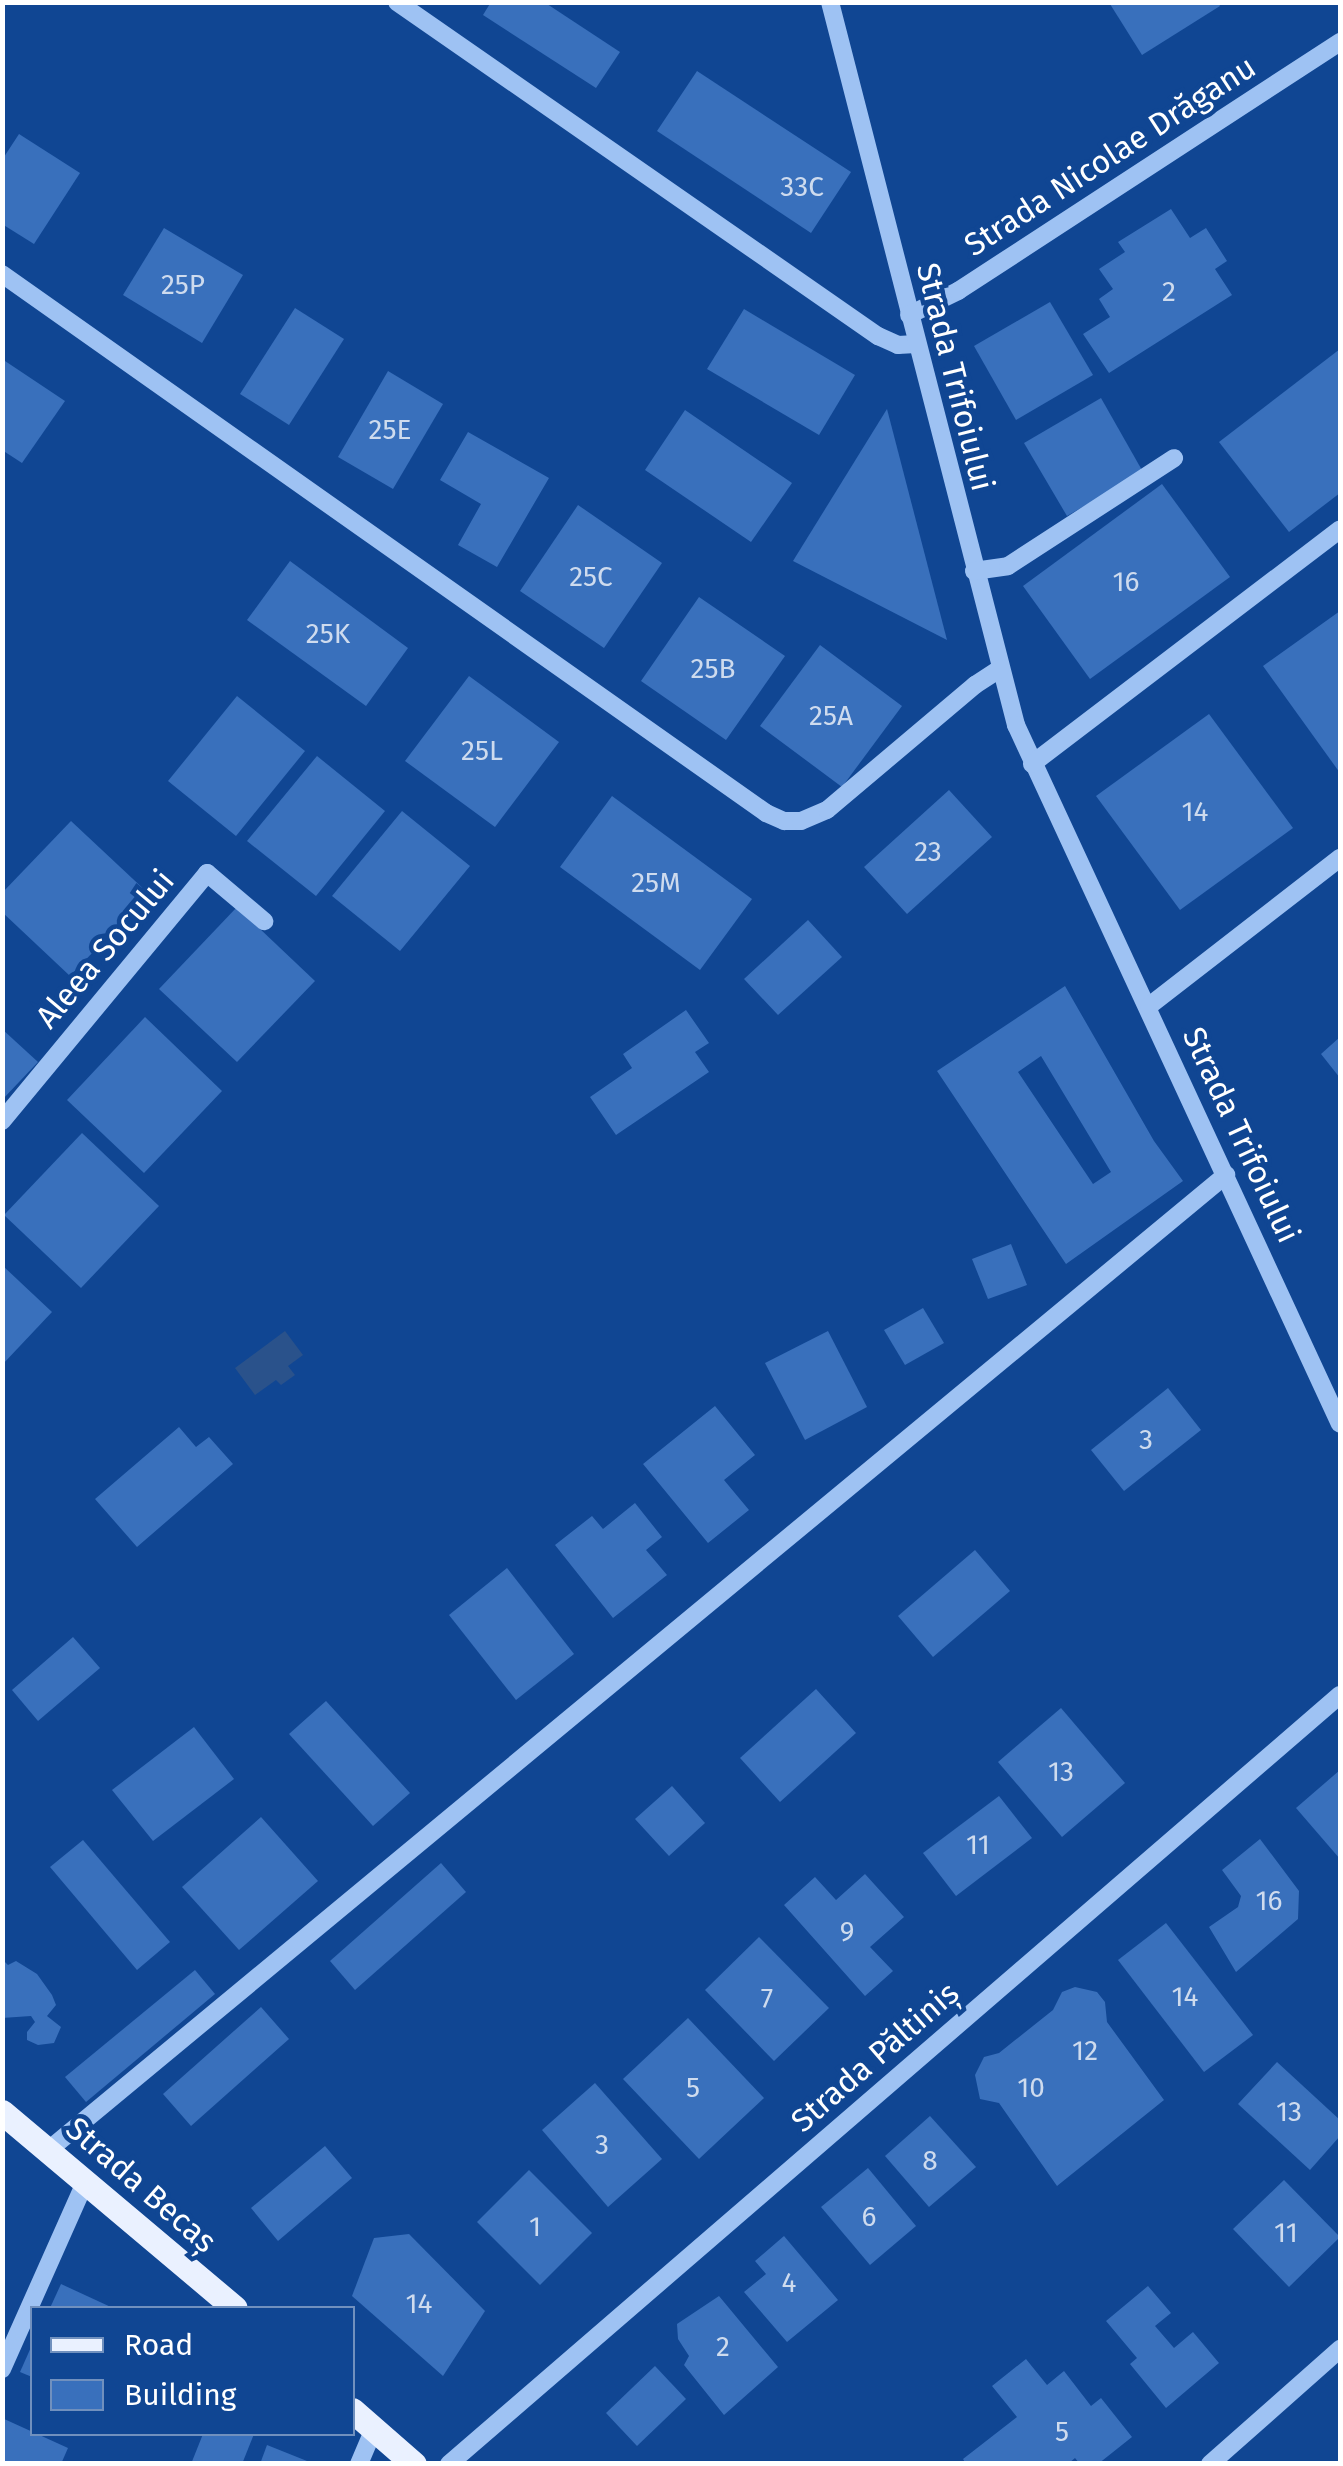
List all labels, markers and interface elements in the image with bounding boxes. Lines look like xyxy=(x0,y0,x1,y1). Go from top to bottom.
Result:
street label: Strada Nicolae Drăganu xyxy=(957,48,1263,264)
house number: 33C xyxy=(780,170,824,204)
street label: Strada Trifoiului xyxy=(908,259,1002,495)
house number: 25P xyxy=(161,268,205,302)
house number: 2 xyxy=(1162,275,1176,309)
house number: 25E xyxy=(369,413,411,447)
house number: 25C xyxy=(569,560,613,594)
house number: 16 xyxy=(1112,565,1140,599)
house number: 25K xyxy=(306,617,350,651)
house number: 25B xyxy=(691,652,735,686)
house number: 25A xyxy=(809,699,853,733)
house number: 25L xyxy=(461,734,503,768)
house number: 14 xyxy=(1181,795,1209,829)
house number: 23 xyxy=(914,835,942,869)
street label: Aleea Socului xyxy=(28,862,182,1036)
house number: 25M xyxy=(631,866,681,900)
street label: Strada Trifoiului xyxy=(1174,1021,1308,1249)
house number: 3 xyxy=(1139,1423,1153,1457)
house number: 13 xyxy=(1048,1755,1074,1789)
house number: 11 xyxy=(966,1828,990,1862)
house number: 16 xyxy=(1255,1884,1283,1918)
house number: 9 xyxy=(840,1915,854,1949)
street label: Strada Păltiniș xyxy=(783,1974,967,2140)
house number: 14 xyxy=(1171,1980,1199,2014)
house number: 7 xyxy=(761,1982,773,2016)
house number: 12 xyxy=(1072,2034,1098,2068)
house number: 5 xyxy=(686,2071,700,2105)
house number: 10 xyxy=(1017,2071,1045,2105)
house number: 13 xyxy=(1276,2095,1302,2129)
street label: Strada Becaș xyxy=(58,2109,224,2261)
house number: 3 xyxy=(595,2128,609,2162)
house number: 8 xyxy=(922,2144,938,2178)
house number: 6 xyxy=(862,2200,876,2234)
house number: 1 xyxy=(529,2210,541,2244)
house number: 11 xyxy=(1274,2216,1298,2250)
house number: 4 xyxy=(782,2266,796,2300)
house number: 14 xyxy=(405,2287,433,2321)
legend xyxy=(30,2306,355,2436)
text: Road xyxy=(124,2327,193,2363)
house number: 2 xyxy=(716,2330,730,2364)
text: Building xyxy=(124,2377,236,2413)
house number: 5 xyxy=(1055,2415,1069,2449)

